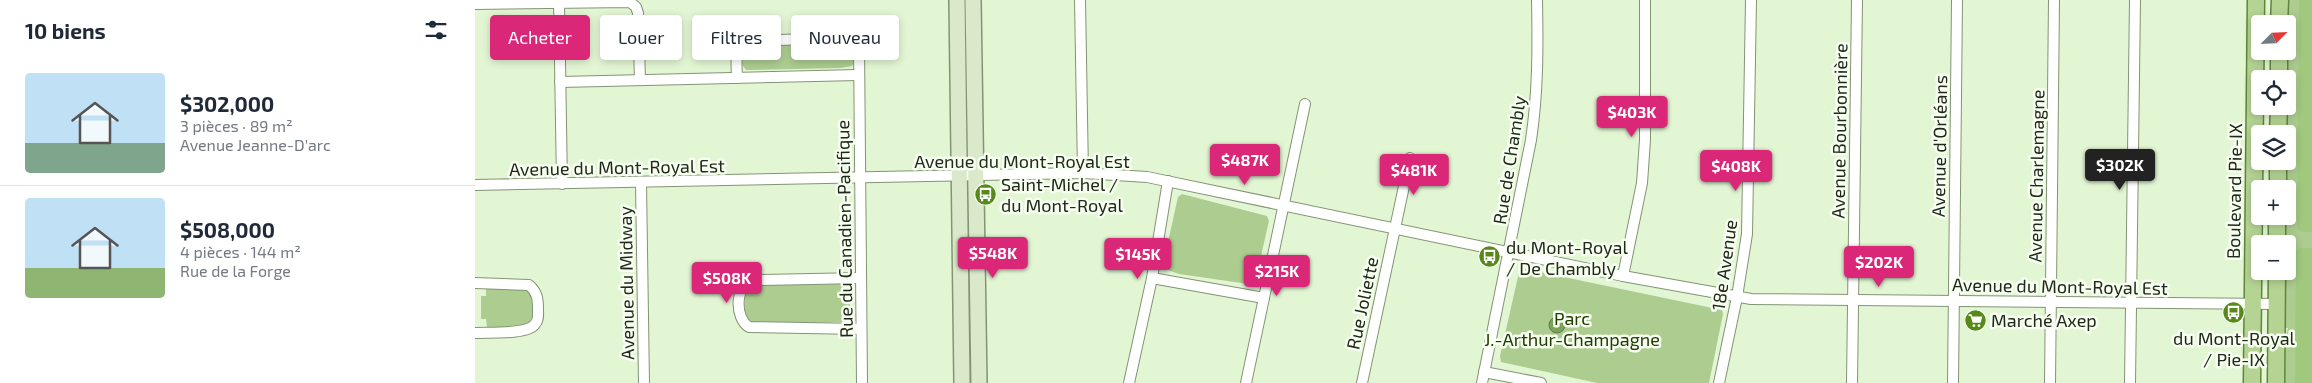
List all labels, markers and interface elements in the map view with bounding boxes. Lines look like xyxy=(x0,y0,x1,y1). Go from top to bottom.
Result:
chip: Acheter xyxy=(490,15,590,60)
chip: Louer xyxy=(600,15,682,60)
chip: Filtres xyxy=(692,15,781,60)
chip: Nouveau xyxy=(791,15,899,60)
north arrow xyxy=(2251,15,2296,60)
map controls xyxy=(2251,15,2296,280)
icon: filters xyxy=(422,16,450,44)
text: 10 biens xyxy=(25,18,106,43)
street label: Avenue Bourbonnière xyxy=(1826,43,1852,219)
button: locate xyxy=(2251,70,2296,115)
street label: Avenue d'Orléans xyxy=(1927,75,1951,217)
street label: Avenue Charlemagne xyxy=(2023,89,2049,263)
text: $302,000 xyxy=(180,91,274,116)
icon: home xyxy=(65,93,125,153)
street label: Rue de Chambly xyxy=(1488,94,1530,226)
pin: $403K xyxy=(1597,96,1667,138)
text: $403K xyxy=(1608,102,1656,121)
text: 3 pièces · 89 m² xyxy=(180,116,293,135)
street label: Rue du Canadien-Pacifique xyxy=(831,120,857,338)
street label: Boulevard Pie-IX xyxy=(2222,123,2246,259)
button: layers xyxy=(2251,125,2296,170)
text: Avenue Jeanne-D'arc xyxy=(180,135,331,154)
pin: $487K xyxy=(1210,144,1280,186)
pin: $302K xyxy=(2085,148,2155,191)
street label: Avenue du Mont-Royal Est xyxy=(914,150,1130,172)
text: $487K xyxy=(1221,150,1269,169)
pin: $408K xyxy=(1701,150,1771,192)
street label: Avenue du Mont-Royal Est xyxy=(509,154,725,180)
pin: $481K xyxy=(1379,154,1449,196)
text: $302K xyxy=(2096,155,2144,174)
text: $408K xyxy=(1711,156,1761,175)
text: $481K xyxy=(1391,160,1437,179)
place label: Saint-Michel / du Mont-Royal xyxy=(1001,173,1123,216)
button: + xyxy=(2251,180,2296,225)
bus stop icon: Saint-Michel / du Mont-Royal xyxy=(973,182,997,206)
street label: Avenue du Midway xyxy=(614,206,638,360)
text: $508,000 xyxy=(180,217,275,242)
icon: home xyxy=(65,218,125,278)
street label: 18e Avenue xyxy=(1707,218,1741,312)
button: − xyxy=(2251,235,2296,280)
pin: $548K xyxy=(958,236,1028,279)
place label: du Mont-Royal / De Chambly xyxy=(1506,236,1628,279)
pin: $145K xyxy=(1103,238,1173,280)
text: 4 pièces · 144 m² xyxy=(180,242,301,261)
text: $548K xyxy=(969,243,1017,262)
text: $145K xyxy=(1115,244,1161,263)
bus stop icon: du Mont-Royal / De Chambly xyxy=(1478,245,1502,269)
pin: $202K xyxy=(1844,246,1914,288)
text: $202K xyxy=(1855,252,1903,271)
pin: $215K xyxy=(1242,254,1312,297)
street label: Rue Joliette xyxy=(1341,255,1383,351)
text: Rue de la Forge xyxy=(180,261,291,280)
text: $215K xyxy=(1255,261,1299,280)
pin: $508K xyxy=(692,262,762,304)
text: $508K xyxy=(703,268,751,287)
street label: Avenue du Mont-Royal Est xyxy=(1952,273,2168,299)
bus stop icon: du Mont-Royal / Pie-IX xyxy=(2222,301,2246,325)
park label: Parc J.-Arthur-Champagne xyxy=(1484,307,1660,350)
supermarket icon: Marché Axep xyxy=(1963,308,1987,332)
place label: Marché Axep xyxy=(1991,309,2097,331)
place label: du Mont-Royal / Pie-IX xyxy=(2173,327,2296,370)

